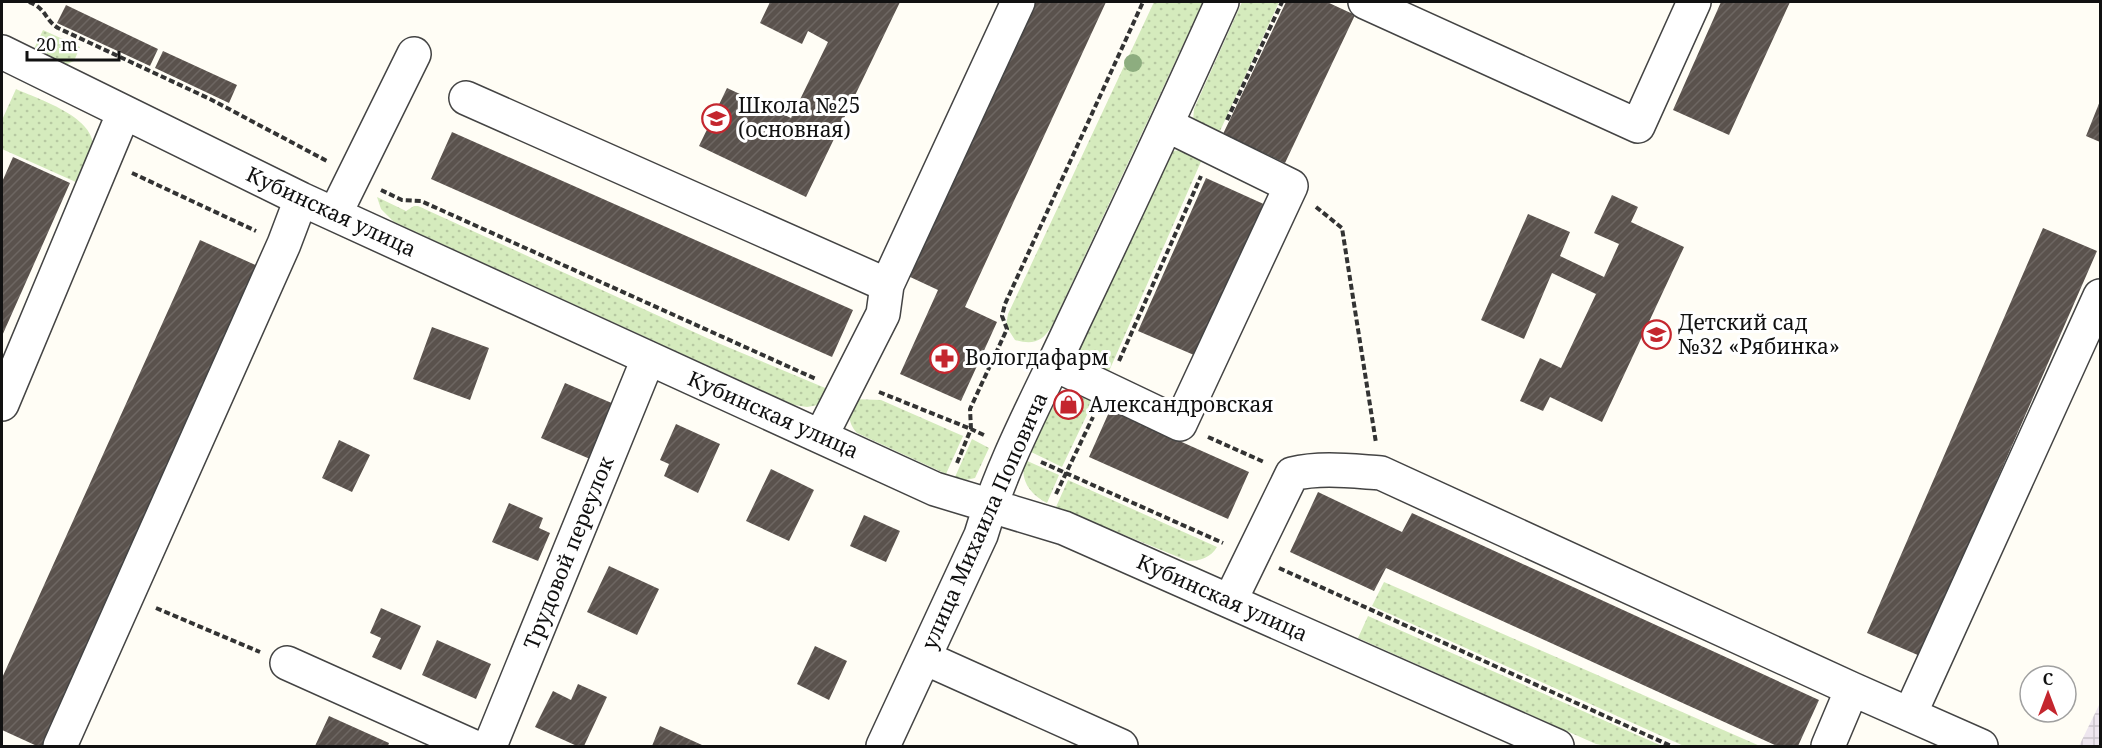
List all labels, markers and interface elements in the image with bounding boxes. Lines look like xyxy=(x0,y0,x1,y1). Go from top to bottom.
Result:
scale bar xyxy=(27,24,118,62)
text: 20 m xyxy=(36,32,78,56)
place label: Школа №25 (основная) xyxy=(738,91,860,143)
school or university icon: Школа №25 (основная) xyxy=(701,102,733,134)
street label: Кубинская улица xyxy=(242,159,421,263)
place label: Детский сад №32 «Рябинка» xyxy=(1678,308,1840,360)
school or university icon: Детский сад №32 «Рябинка» xyxy=(1641,319,1673,351)
pharmacy icon: Вологдафарм xyxy=(928,342,960,374)
place label: Вологдафарм xyxy=(965,343,1109,371)
street label: Кубинская улица xyxy=(684,364,863,464)
street label: улица Михаила Поповича xyxy=(915,388,1054,654)
shop icon: Александровская xyxy=(1052,389,1084,421)
place label: Александровская xyxy=(1089,390,1274,418)
street label: Трудовой переулок xyxy=(517,451,620,653)
street label: Кубинская улица xyxy=(1133,547,1312,647)
north arrow xyxy=(2018,664,2078,724)
text: С xyxy=(2043,668,2053,690)

